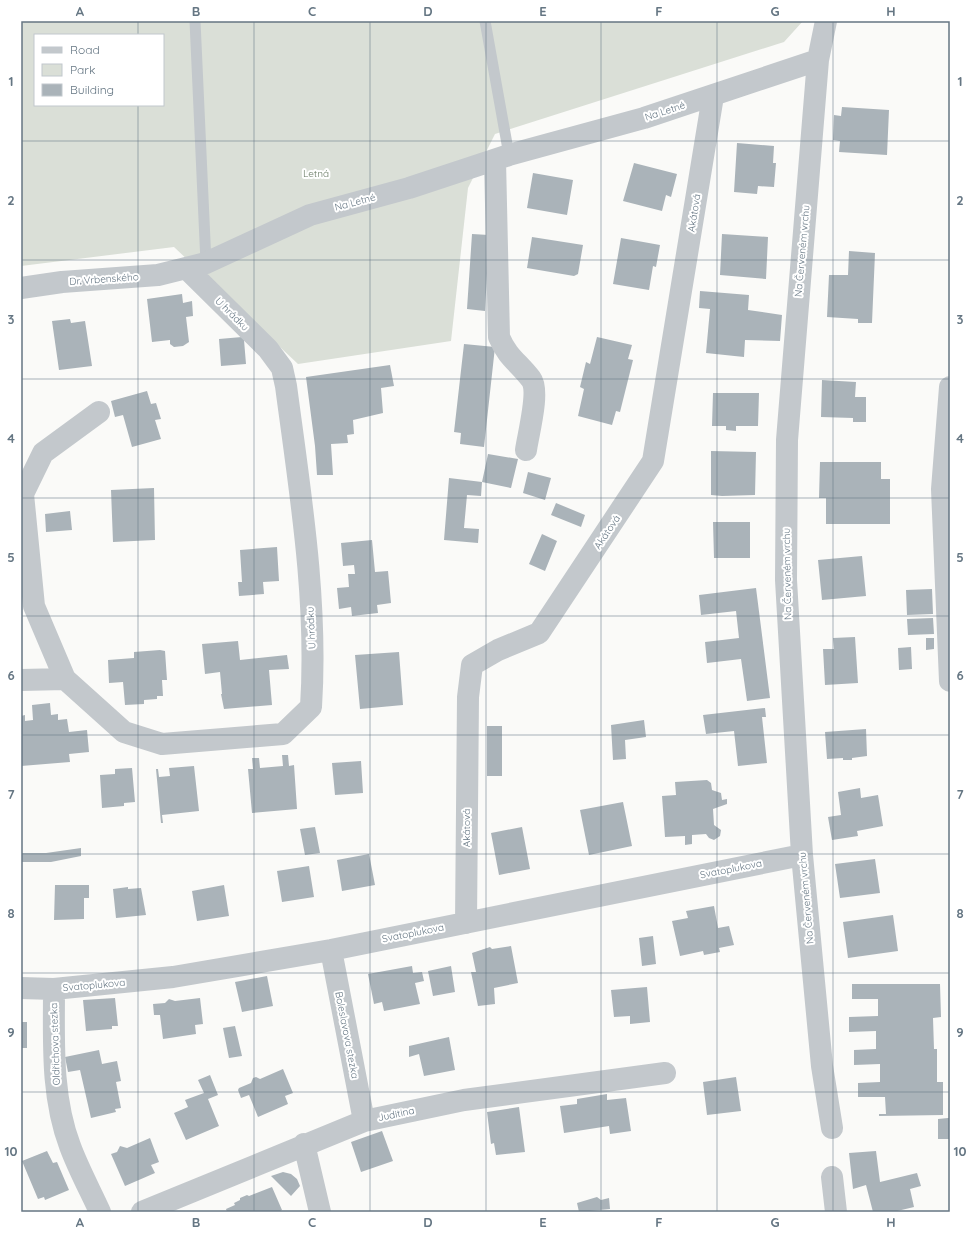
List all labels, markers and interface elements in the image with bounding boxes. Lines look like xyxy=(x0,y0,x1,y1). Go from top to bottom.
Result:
text: A xyxy=(76,3,85,19)
text: B xyxy=(192,3,200,19)
text: C xyxy=(308,3,316,19)
text: D xyxy=(423,3,433,19)
text: E xyxy=(539,3,547,19)
text: F xyxy=(655,3,663,19)
text: G xyxy=(770,3,780,19)
text: H xyxy=(886,3,896,19)
legend xyxy=(34,34,164,106)
text: Road xyxy=(70,42,100,57)
text: Park xyxy=(70,62,95,77)
text: 1 xyxy=(8,73,14,89)
text: 1 xyxy=(957,73,963,89)
text: Building xyxy=(70,82,114,97)
street label: Na Letné xyxy=(643,98,687,124)
park label: Letná xyxy=(303,167,329,180)
street label: Na Letné xyxy=(333,190,377,214)
text: 2 xyxy=(7,192,15,208)
text: 2 xyxy=(956,192,964,208)
street label: Akátová xyxy=(685,193,703,233)
street label: Na Červeném vrchu xyxy=(792,204,812,298)
street label: Dr. Vrbenského xyxy=(69,270,139,288)
street label: U hrádku xyxy=(212,294,252,334)
text: 3 xyxy=(8,311,15,327)
text: 3 xyxy=(957,311,964,327)
text: 4 xyxy=(7,430,15,446)
text: 4 xyxy=(956,430,964,446)
street label: Akátová xyxy=(591,512,623,552)
street label: Na Červeném vrchu xyxy=(780,528,794,620)
text: 5 xyxy=(7,549,15,565)
text: 5 xyxy=(956,549,964,565)
street label: U hrádku xyxy=(303,606,319,650)
text: 6 xyxy=(7,667,15,683)
text: 6 xyxy=(956,667,964,683)
text: 7 xyxy=(7,786,15,802)
text: 7 xyxy=(956,786,964,802)
street label: Akátová xyxy=(460,809,473,847)
street label: Na Červeném vrchu xyxy=(796,851,816,945)
street label: Svatoplukova xyxy=(699,857,763,881)
text: 8 xyxy=(7,905,15,921)
text: 8 xyxy=(956,905,964,921)
street label: Svatoplukova xyxy=(381,921,445,945)
street label: Svatoplukova xyxy=(62,976,126,994)
street label: Boleslavova stezka xyxy=(332,990,362,1080)
street label: Oldřichova stezka xyxy=(47,1002,63,1086)
text: 9 xyxy=(7,1024,15,1040)
text: 9 xyxy=(956,1024,964,1040)
street label: Juditina xyxy=(377,1104,415,1124)
text: 10 xyxy=(4,1143,18,1159)
text: 10 xyxy=(953,1143,967,1159)
text: A xyxy=(76,1214,85,1230)
text: B xyxy=(192,1214,200,1230)
text: C xyxy=(308,1214,316,1230)
text: D xyxy=(423,1214,433,1230)
text: E xyxy=(539,1214,547,1230)
text: F xyxy=(655,1214,663,1230)
text: G xyxy=(770,1214,780,1230)
text: H xyxy=(886,1214,896,1230)

